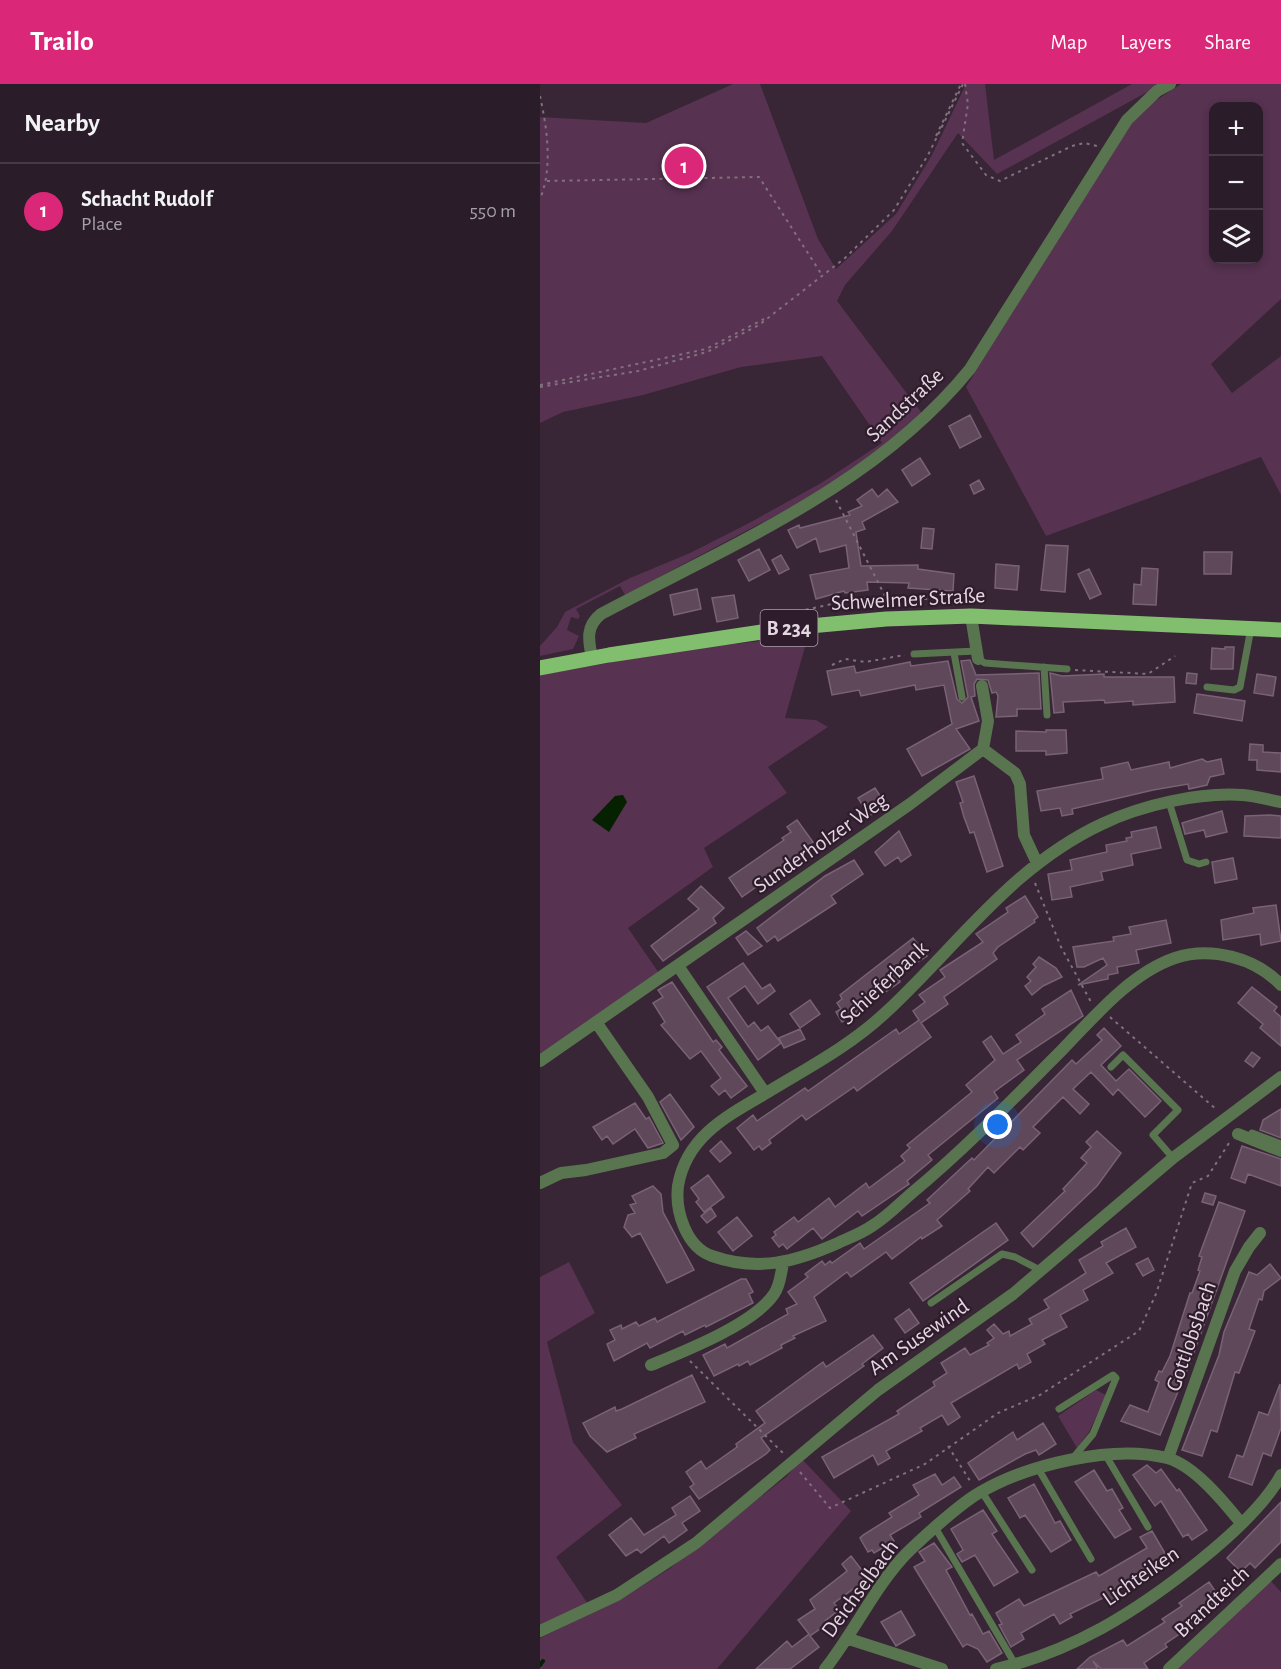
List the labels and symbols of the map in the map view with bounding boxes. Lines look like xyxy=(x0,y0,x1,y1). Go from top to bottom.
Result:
pin: 1 xyxy=(664,144,704,188)
street label: Sandstraße xyxy=(862,364,948,446)
street label: Schwelmer Straße xyxy=(830,584,986,614)
road number: B 234 xyxy=(760,610,818,646)
street label: Sunderholzer Weg xyxy=(750,788,892,897)
street label: Schieferbank xyxy=(835,937,932,1029)
your location xyxy=(983,1110,1012,1139)
street label: Gottlobsbach xyxy=(1162,1279,1220,1394)
street label: Am Susewind xyxy=(865,1294,973,1379)
street label: Deichselbach xyxy=(817,1536,902,1641)
street label: Lichteiken xyxy=(1098,1542,1183,1610)
street label: Brandteich xyxy=(1170,1562,1253,1642)

